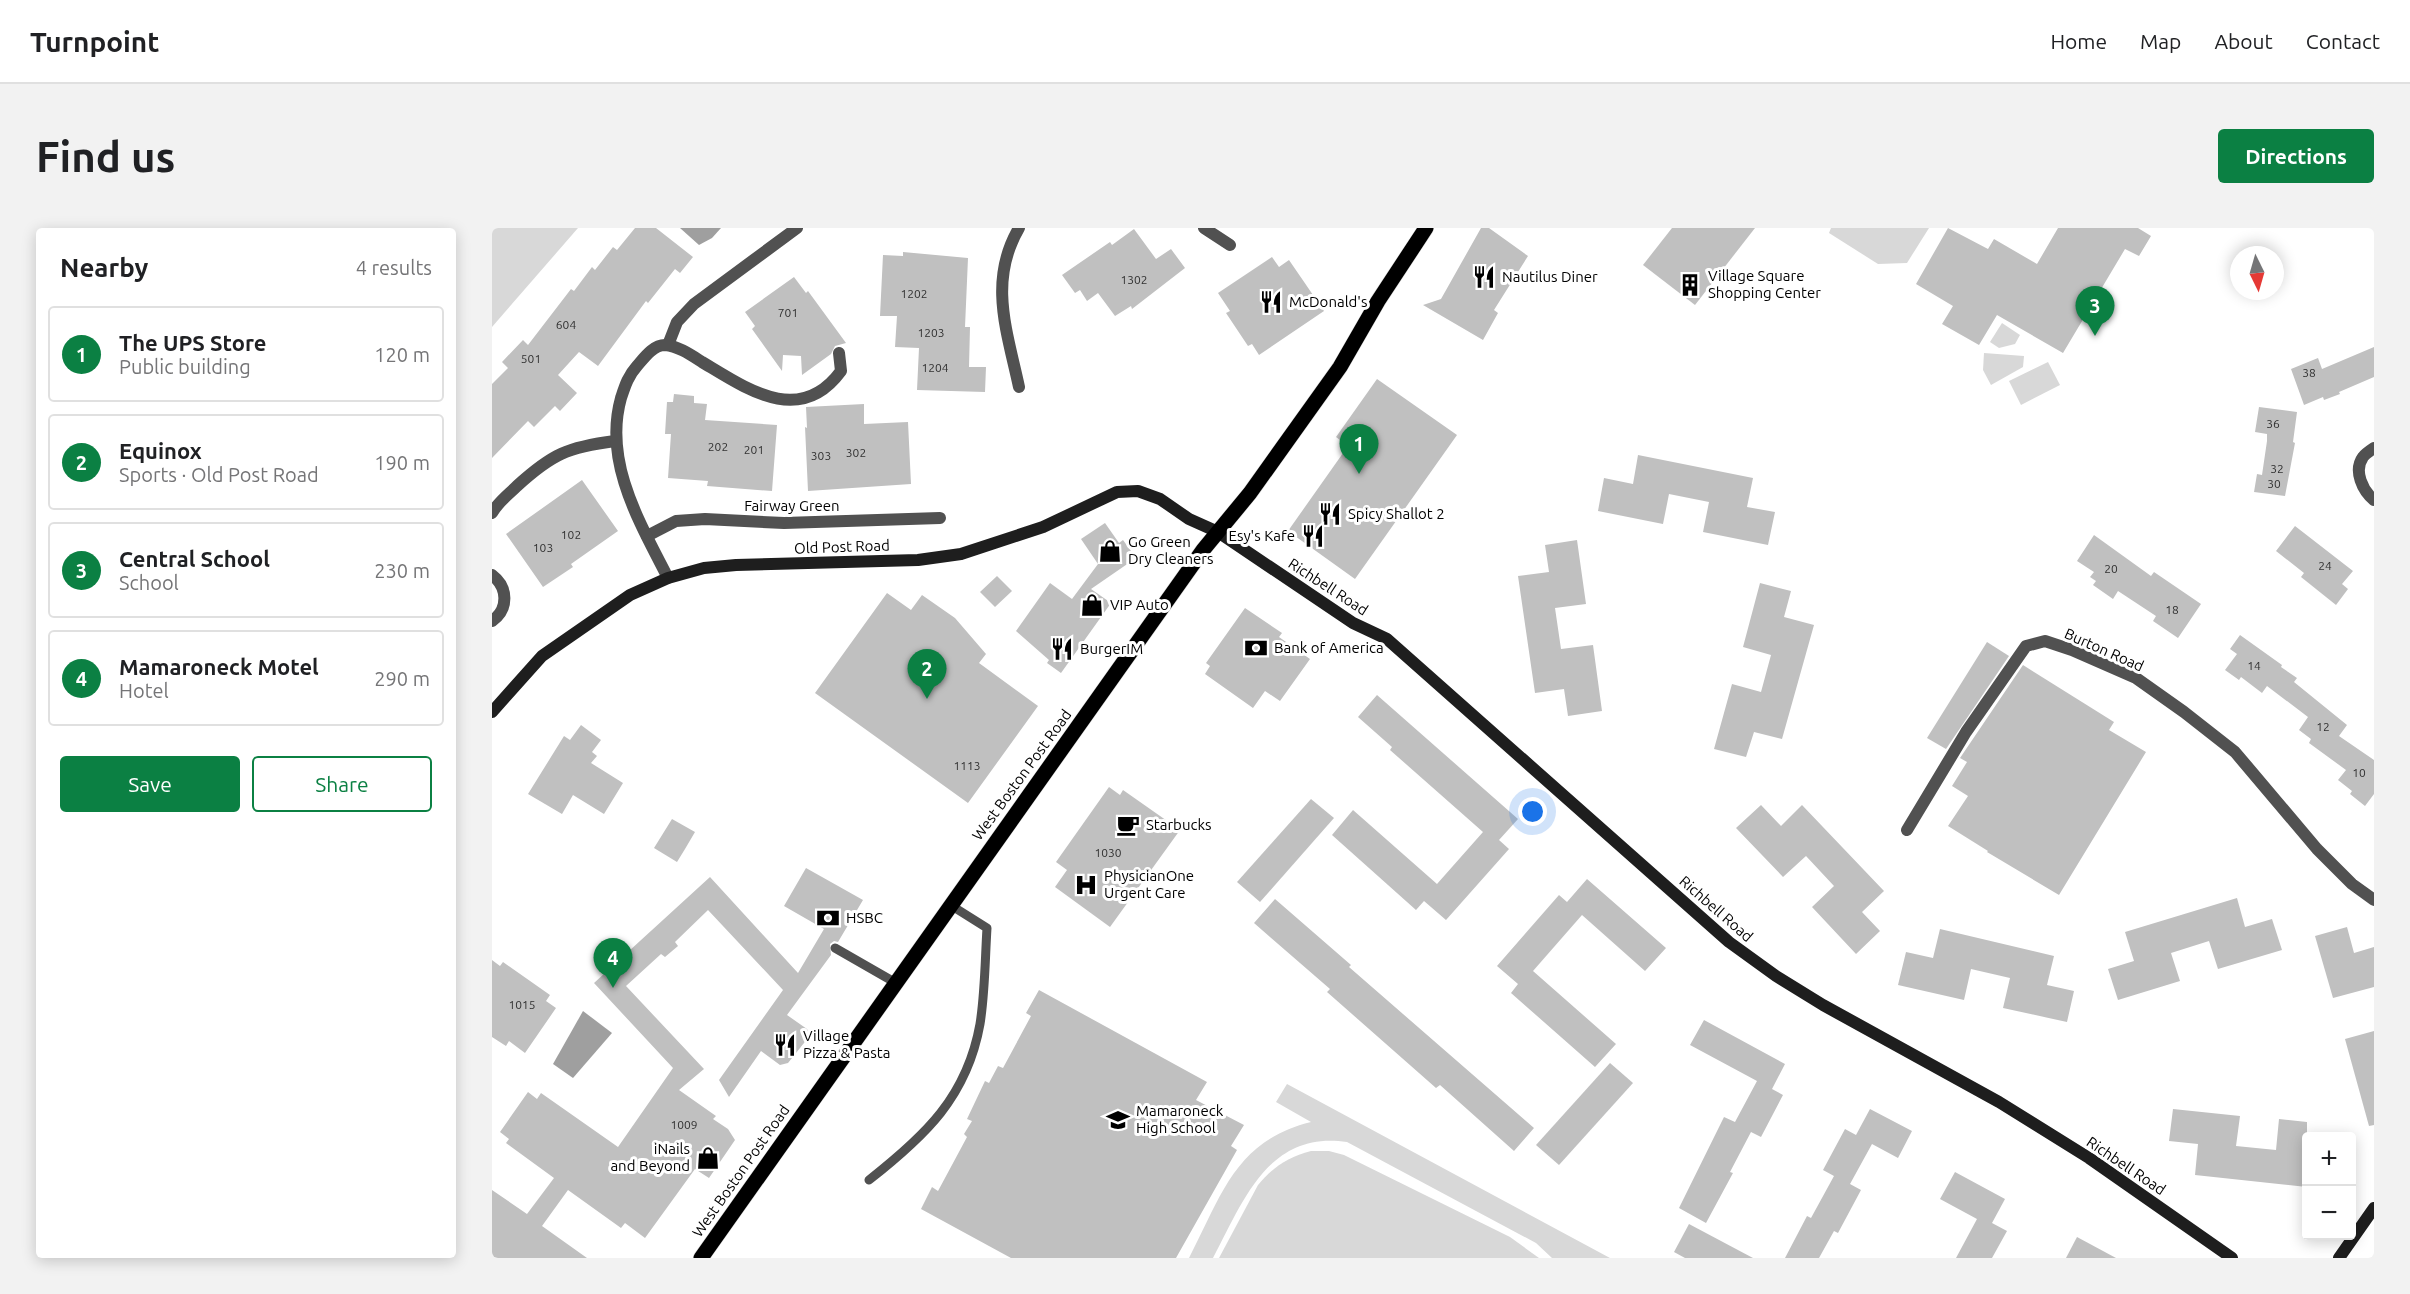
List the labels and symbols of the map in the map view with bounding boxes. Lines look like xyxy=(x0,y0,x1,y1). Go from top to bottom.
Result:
north arrow xyxy=(2230,246,2284,300)
restaurant icon: Nautilus Diner xyxy=(1471,264,1497,290)
place label: Village Square Shopping Center xyxy=(1708,267,1821,301)
place label: Nautilus Diner xyxy=(1502,268,1598,285)
building icon: Village Square Shopping Center xyxy=(1677,272,1703,298)
house number: 1302 xyxy=(1120,273,1148,286)
pin: 3 xyxy=(2076,286,2114,336)
house number: 1202 xyxy=(900,287,928,300)
restaurant icon: McDonald's xyxy=(1258,289,1284,315)
place label: McDonald's xyxy=(1289,293,1367,310)
house number: 701 xyxy=(778,306,798,319)
house number: 604 xyxy=(556,318,576,331)
house number: 1203 xyxy=(917,326,945,339)
house number: 501 xyxy=(521,352,541,365)
house number: 1204 xyxy=(921,361,949,374)
house number: 38 xyxy=(2302,366,2316,379)
house number: 36 xyxy=(2266,417,2280,430)
pin: 1 xyxy=(1340,424,1378,474)
house number: 202 xyxy=(708,440,728,453)
house number: 201 xyxy=(744,443,764,456)
house number: 302 xyxy=(846,446,866,459)
house number: 303 xyxy=(811,449,831,462)
house number: 32 xyxy=(2270,462,2284,475)
house number: 30 xyxy=(2267,477,2281,490)
street label: Fairway Green xyxy=(744,497,840,514)
restaurant icon: Spicy Shallot 2 xyxy=(1317,501,1343,527)
place label: Spicy Shallot 2 xyxy=(1348,505,1445,522)
restaurant icon: Esy's Kafe xyxy=(1300,523,1326,549)
place label: Esy's Kafe xyxy=(1228,527,1295,544)
house number: 102 xyxy=(561,528,581,541)
place label: Go Green Dry Cleaners xyxy=(1128,533,1213,567)
street label: Old Post Road xyxy=(794,536,890,557)
shop icon: Go Green Dry Cleaners xyxy=(1097,538,1123,564)
house number: 103 xyxy=(533,541,553,554)
street label: Richbell Road xyxy=(1285,555,1371,619)
house number: 24 xyxy=(2318,559,2332,572)
house number: 20 xyxy=(2104,562,2118,575)
shop icon: VIP Auto xyxy=(1079,592,1105,618)
place label: VIP Auto xyxy=(1110,596,1169,613)
house number: 18 xyxy=(2165,603,2179,616)
street label: Burton Road xyxy=(2062,624,2146,675)
bank icon: Bank of America xyxy=(1243,635,1269,661)
restaurant icon: BurgerIM xyxy=(1049,636,1075,662)
place label: Bank of America xyxy=(1274,639,1384,656)
place label: BurgerIM xyxy=(1080,640,1143,657)
pin: 2 xyxy=(908,650,946,699)
house number: 14 xyxy=(2247,659,2261,672)
street label: West Boston Post Road xyxy=(969,706,1075,843)
house number: 12 xyxy=(2316,720,2330,733)
house number: 1113 xyxy=(953,759,981,772)
house number: 10 xyxy=(2352,766,2366,779)
your location xyxy=(1518,797,1547,826)
cafe icon: Starbucks xyxy=(1115,812,1141,838)
place label: Starbucks xyxy=(1146,816,1212,833)
house number: 1030 xyxy=(1094,846,1122,859)
place label: PhysicianOne Urgent Care xyxy=(1104,867,1194,901)
hospital icon: PhysicianOne Urgent Care xyxy=(1073,872,1099,898)
street label: Richbell Road xyxy=(1676,872,1756,945)
bank icon: HSBC xyxy=(815,905,841,931)
place label: HSBC xyxy=(846,909,883,926)
pin: 4 xyxy=(594,938,632,988)
house number: 1015 xyxy=(508,998,536,1011)
place label: Village Pizza & Pasta xyxy=(803,1027,890,1061)
restaurant icon: Village Pizza & Pasta xyxy=(772,1032,798,1058)
street label: West Boston Post Road xyxy=(689,1101,793,1240)
place label: Mamaroneck High School xyxy=(1136,1102,1224,1136)
school or university icon: Mamaroneck High School xyxy=(1105,1107,1131,1133)
house number: 1009 xyxy=(670,1118,698,1131)
street label: Richbell Road xyxy=(2084,1133,2169,1198)
place label: iNails and Beyond xyxy=(610,1140,690,1174)
shop icon: iNails and Beyond xyxy=(695,1145,721,1171)

